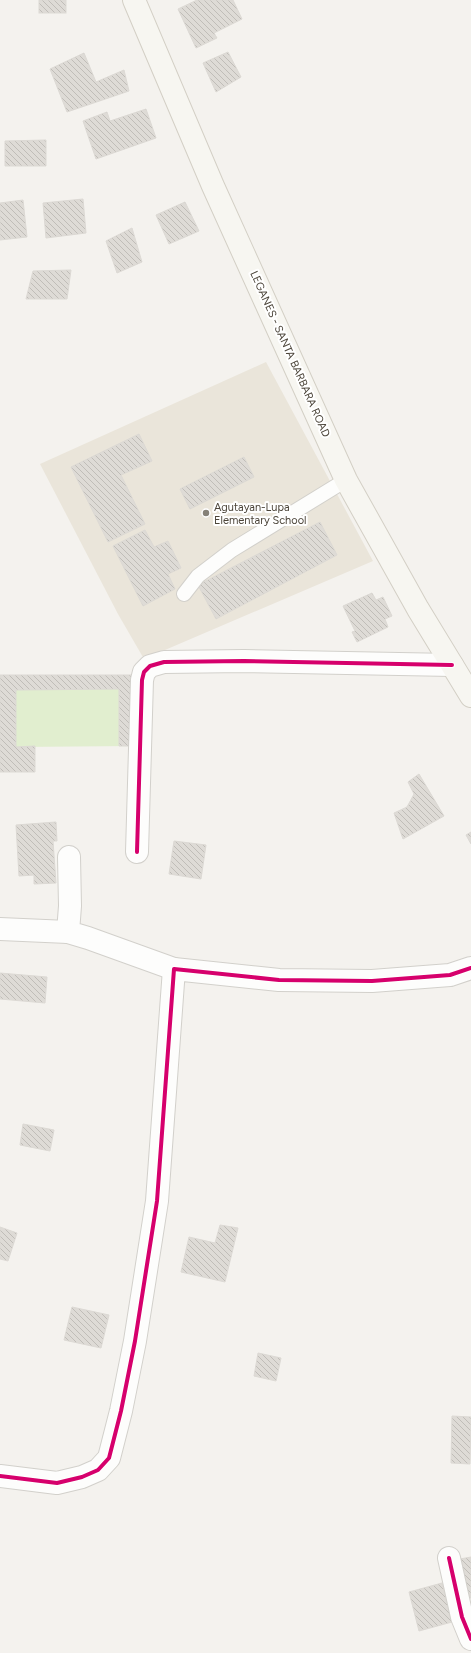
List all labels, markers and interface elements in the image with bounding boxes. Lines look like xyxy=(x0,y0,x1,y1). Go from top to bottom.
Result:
street label: LEGANES - SANTA BARBARA ROAD xyxy=(247,269,333,440)
place label: Agutayan-Lupa Elementary School xyxy=(214,501,306,527)
marker: Agutayan-Lupa Elementary School xyxy=(201,508,211,518)

